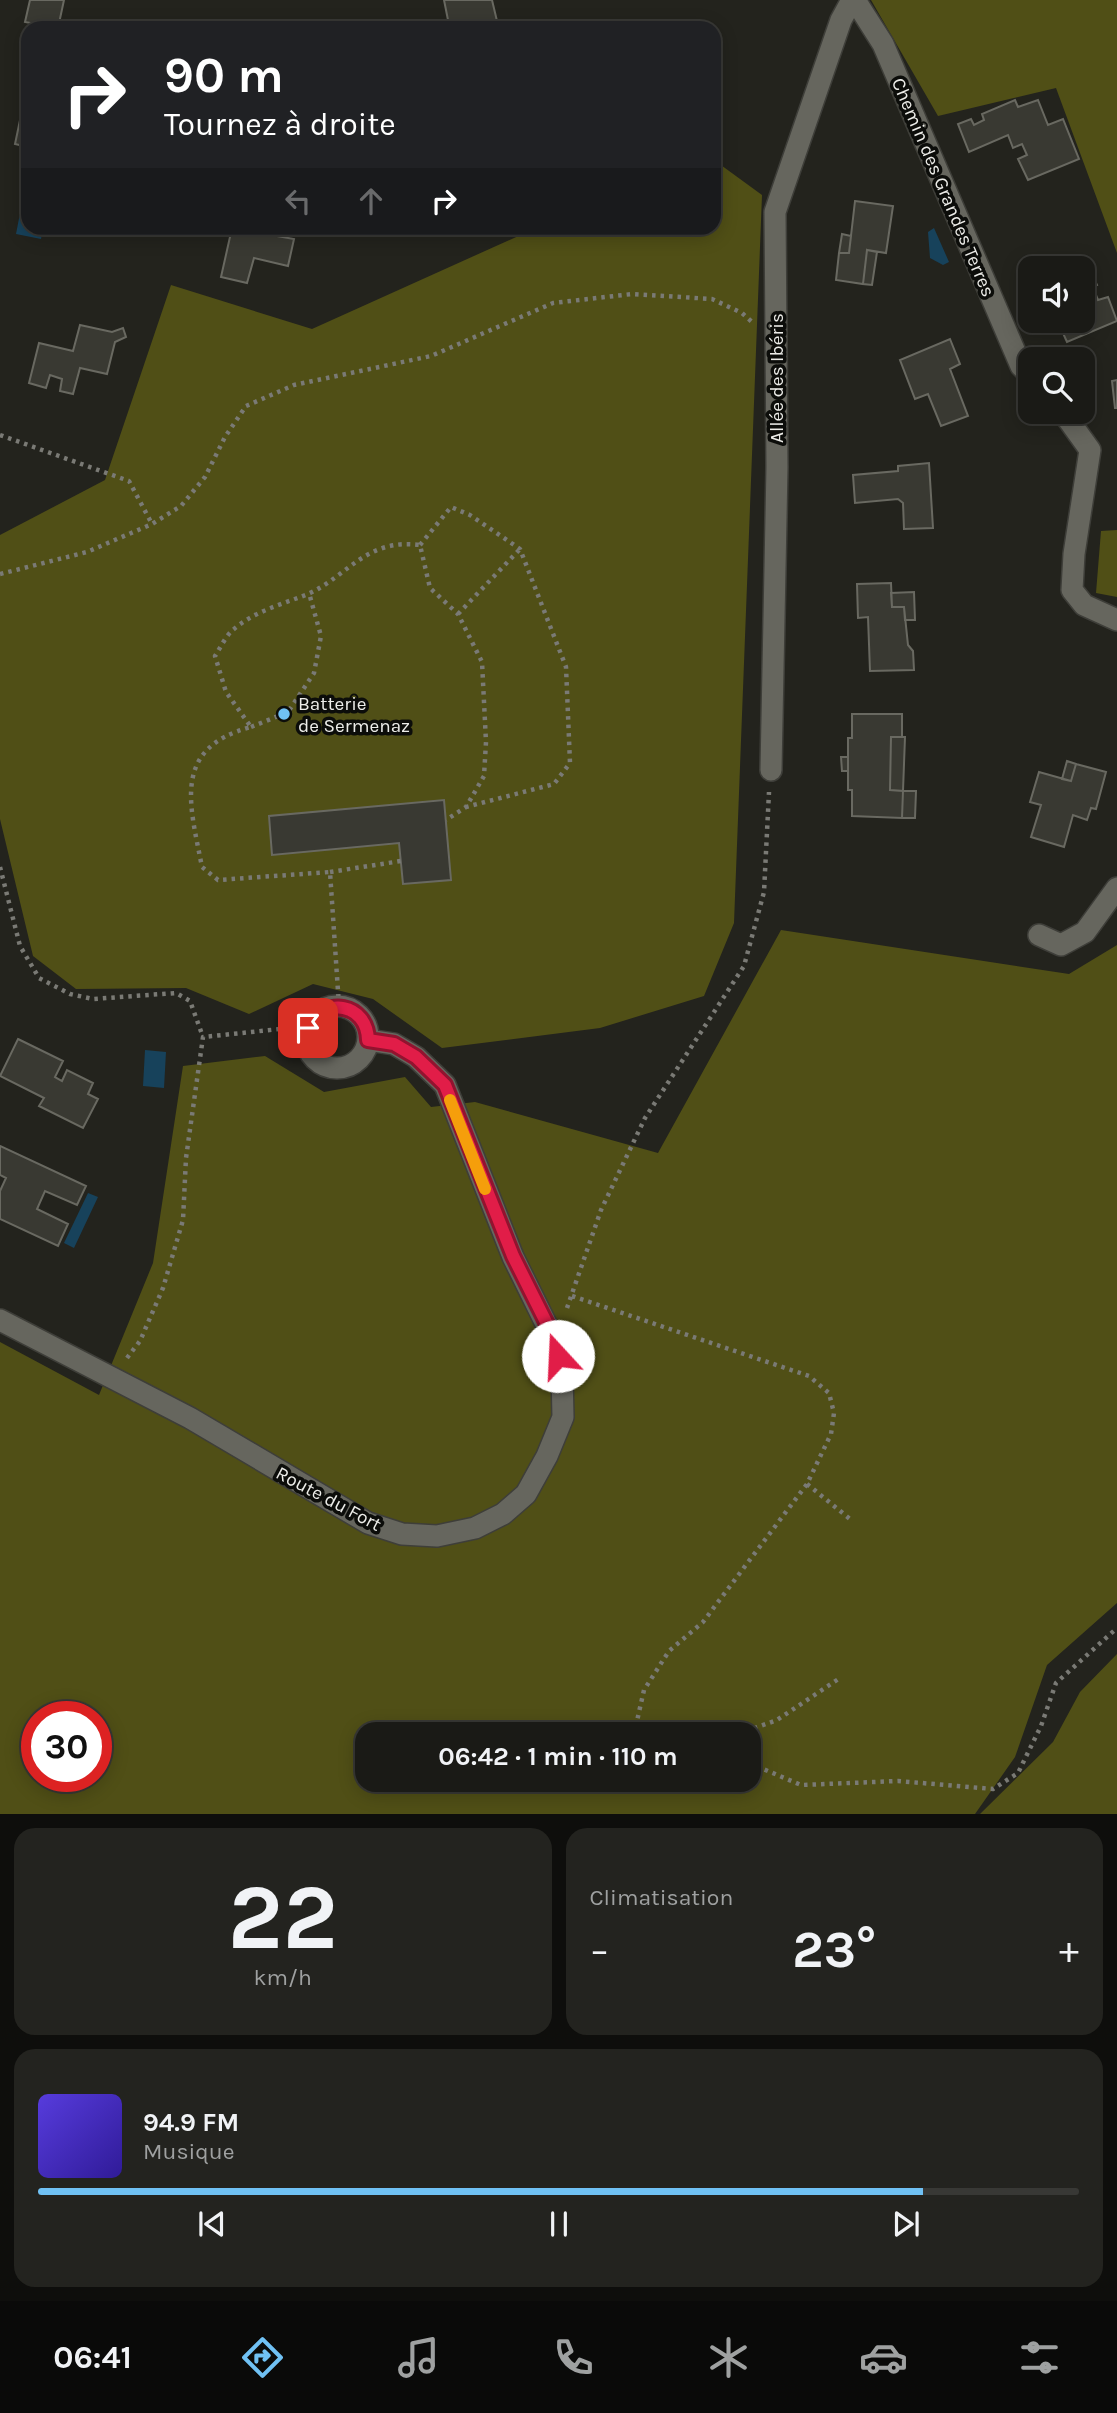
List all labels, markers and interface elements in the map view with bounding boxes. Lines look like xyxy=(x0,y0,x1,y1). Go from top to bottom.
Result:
text: 90 m xyxy=(164,47,284,104)
icon: right xyxy=(49,49,140,140)
street label: Chemin des Grandes Terres xyxy=(887,75,999,300)
text: Tournez à droite xyxy=(164,106,396,143)
icon: left xyxy=(279,182,317,220)
icon: ahead xyxy=(352,182,390,220)
icon: right xyxy=(425,182,463,220)
map controls xyxy=(1018,256,1095,424)
button: sound xyxy=(1018,256,1095,333)
street label: Allée des Ibéris xyxy=(766,313,788,443)
button: search xyxy=(1018,347,1095,424)
place label: Batterie de Sermenaz xyxy=(298,693,410,737)
marker: Batterie de Sermenaz xyxy=(276,706,292,722)
pin xyxy=(278,998,338,1058)
icon: arrive xyxy=(289,1009,327,1047)
position arrow xyxy=(521,1319,595,1393)
street label: Route du Fort xyxy=(272,1462,385,1536)
speed limit sign: 30 xyxy=(21,1701,112,1792)
text: 06:42 · 1 min · 110 m xyxy=(438,1741,678,1772)
text: 22 xyxy=(228,1865,338,1971)
text: Climatisation xyxy=(590,1884,733,1911)
text: 23° xyxy=(792,1919,876,1980)
text: − xyxy=(590,1928,609,1973)
text: + xyxy=(1059,1928,1079,1973)
text: km/h xyxy=(254,1964,312,1991)
text: 94.9 FM xyxy=(143,2107,239,2138)
text: Musique xyxy=(143,2138,235,2165)
icon: previous xyxy=(193,2205,231,2243)
icon: pause xyxy=(540,2205,578,2243)
icon: next xyxy=(887,2205,925,2243)
icon: directions xyxy=(238,2333,287,2382)
icon: music xyxy=(394,2333,443,2382)
icon: phone xyxy=(549,2333,598,2382)
icon: climate xyxy=(704,2333,753,2382)
icon: car xyxy=(859,2333,908,2382)
icon: filters xyxy=(1015,2333,1064,2382)
text: 06:41 xyxy=(53,2339,132,2376)

